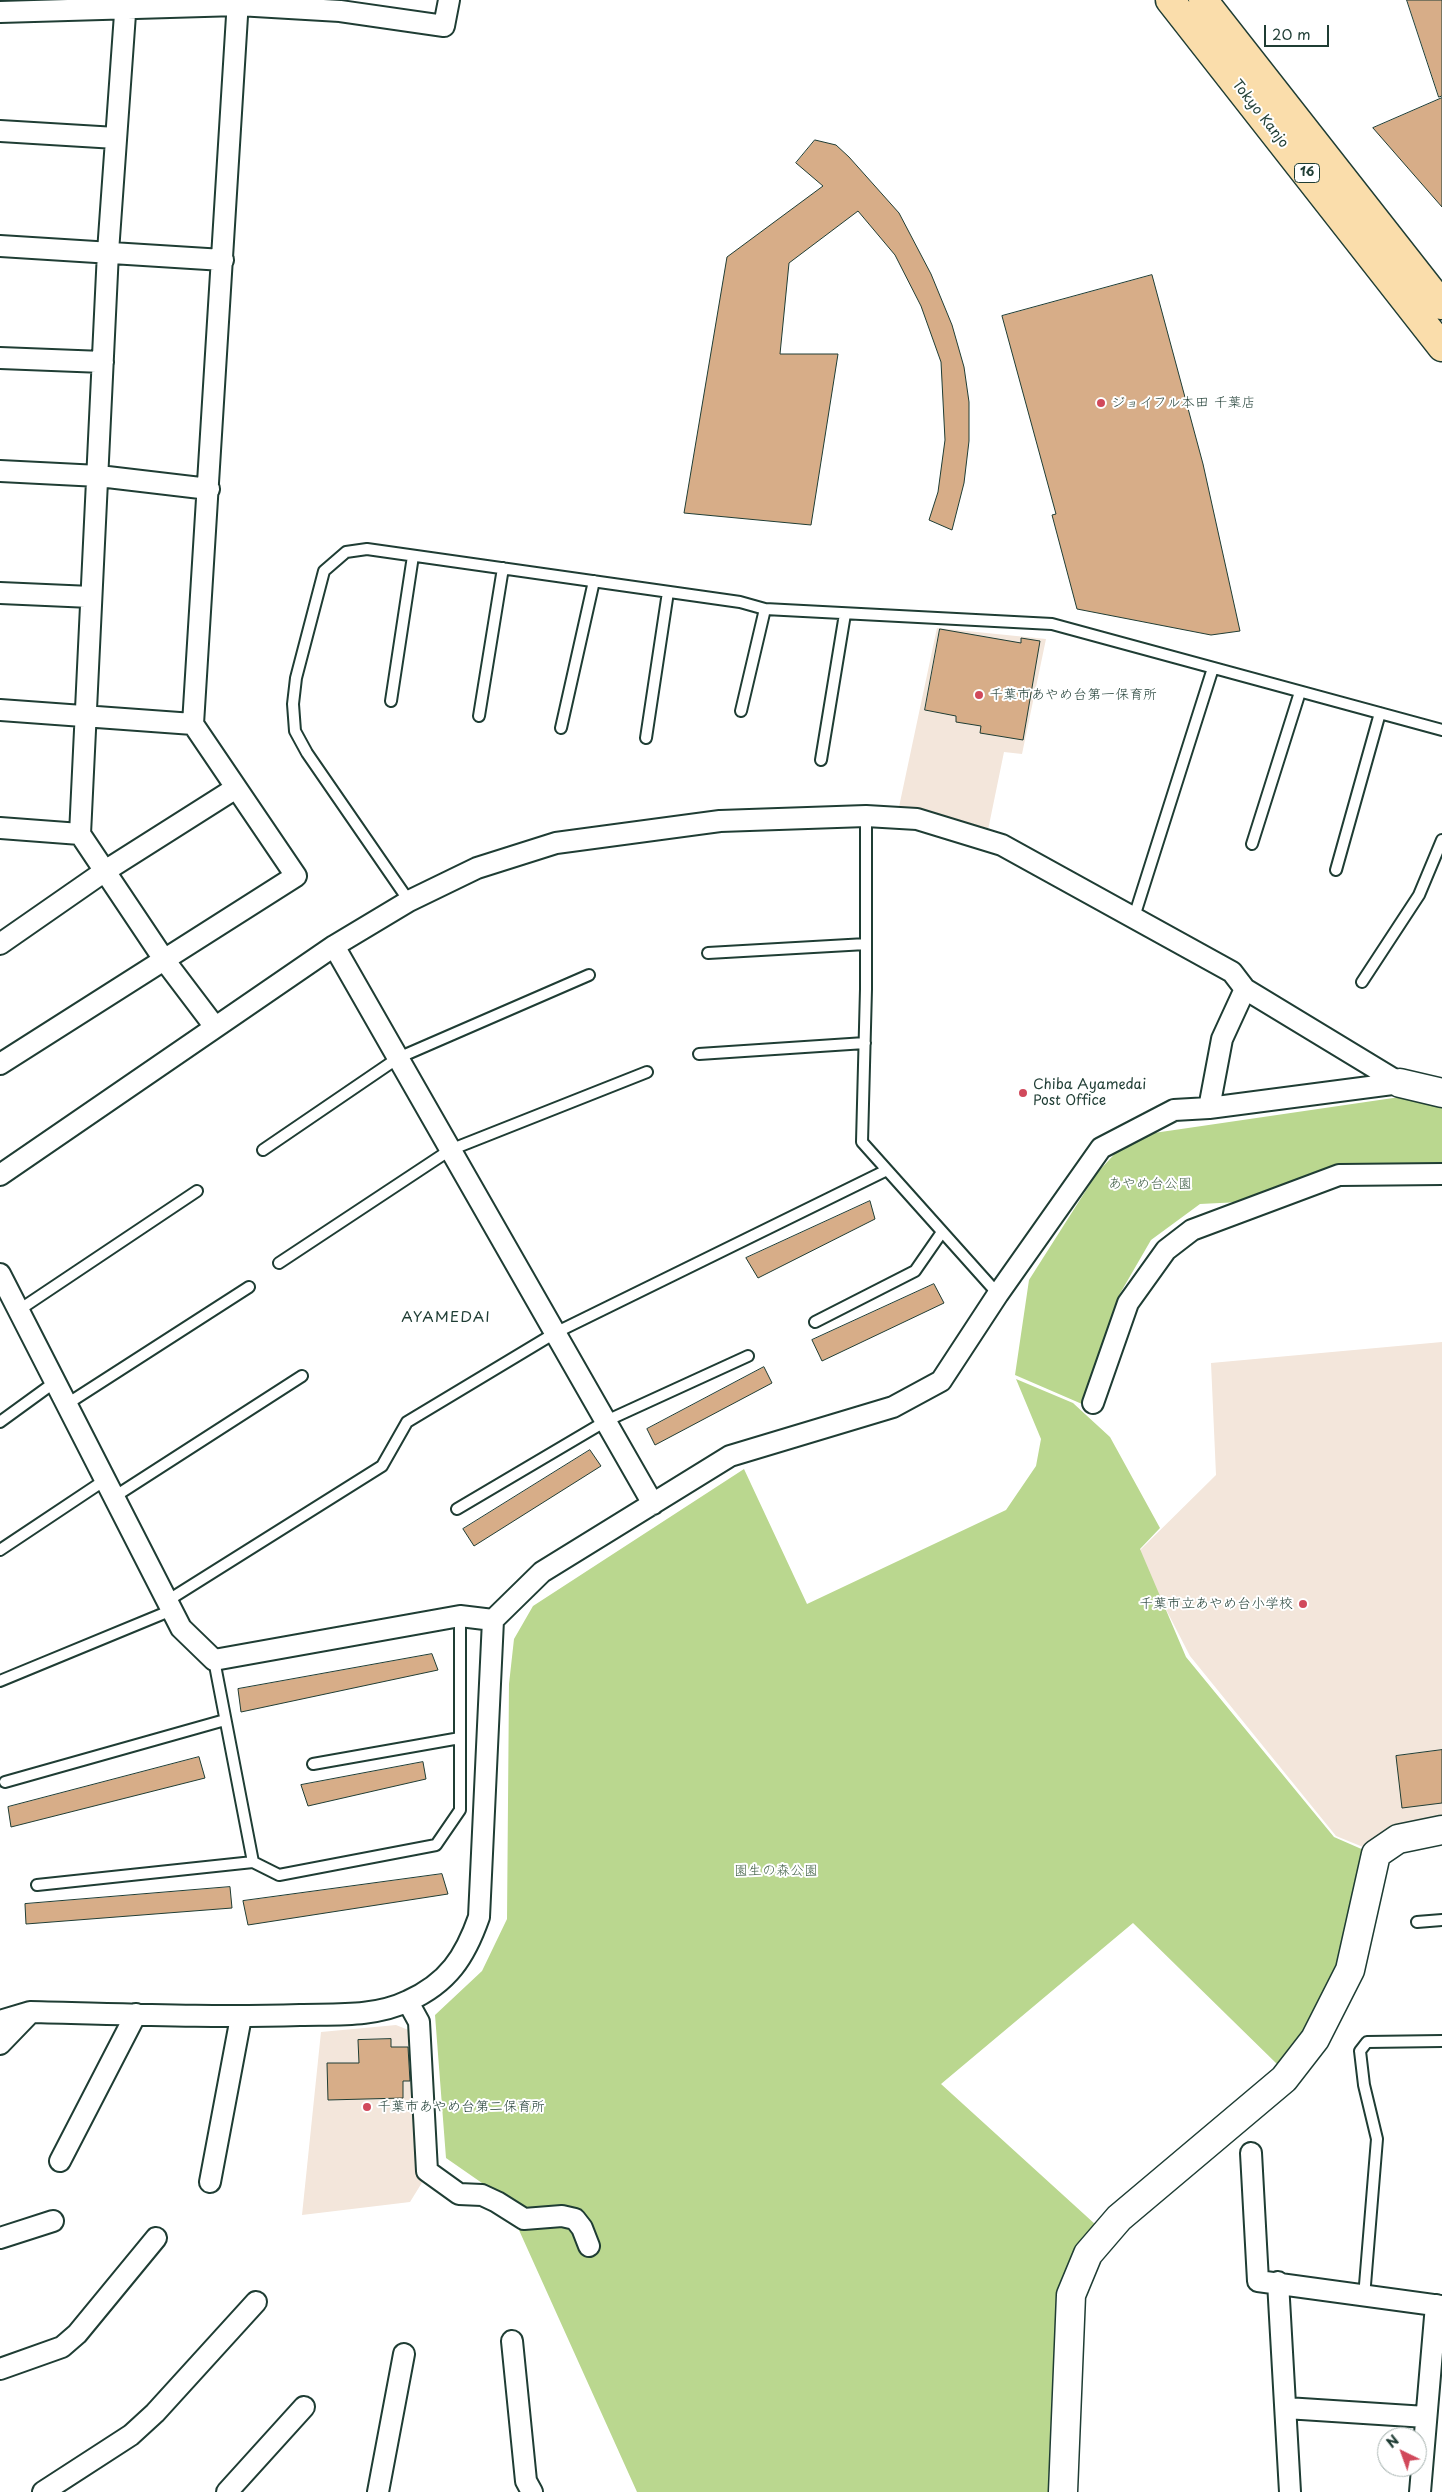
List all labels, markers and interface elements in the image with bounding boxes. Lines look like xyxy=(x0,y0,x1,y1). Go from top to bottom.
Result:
scale bar xyxy=(1267,15,1332,47)
text: 20 m xyxy=(1272,22,1311,45)
street label: Tokyo Kanjo xyxy=(1228,77,1292,151)
road number: 16 xyxy=(1294,164,1320,182)
place label: ジョイフル本田 千葉店 xyxy=(1111,395,1256,411)
marker: ジョイフル本田 千葉店 xyxy=(1095,397,1107,409)
place label: 千葉市あやめ台第一保育所 xyxy=(989,687,1157,703)
marker: 千葉市あやめ台第一保育所 xyxy=(973,689,985,701)
place label: Chiba Ayamedai Post Office xyxy=(1033,1077,1146,1110)
marker: Chiba Ayamedai Post Office xyxy=(1017,1087,1029,1099)
park label: あやめ台公園 xyxy=(1108,1176,1192,1192)
district label: AYAMEDAI xyxy=(401,1309,491,1327)
place label: 千葉市立あやめ台小学校 xyxy=(1139,1596,1293,1612)
marker: 千葉市立あやめ台小学校 xyxy=(1297,1598,1309,1610)
park label: 園生の森公園 xyxy=(734,1863,818,1879)
place label: 千葉市あやめ台第二保育所 xyxy=(377,2099,545,2115)
marker: 千葉市あやめ台第二保育所 xyxy=(361,2101,373,2113)
north arrow xyxy=(1377,2427,1427,2477)
text: N xyxy=(1381,2430,1403,2453)

